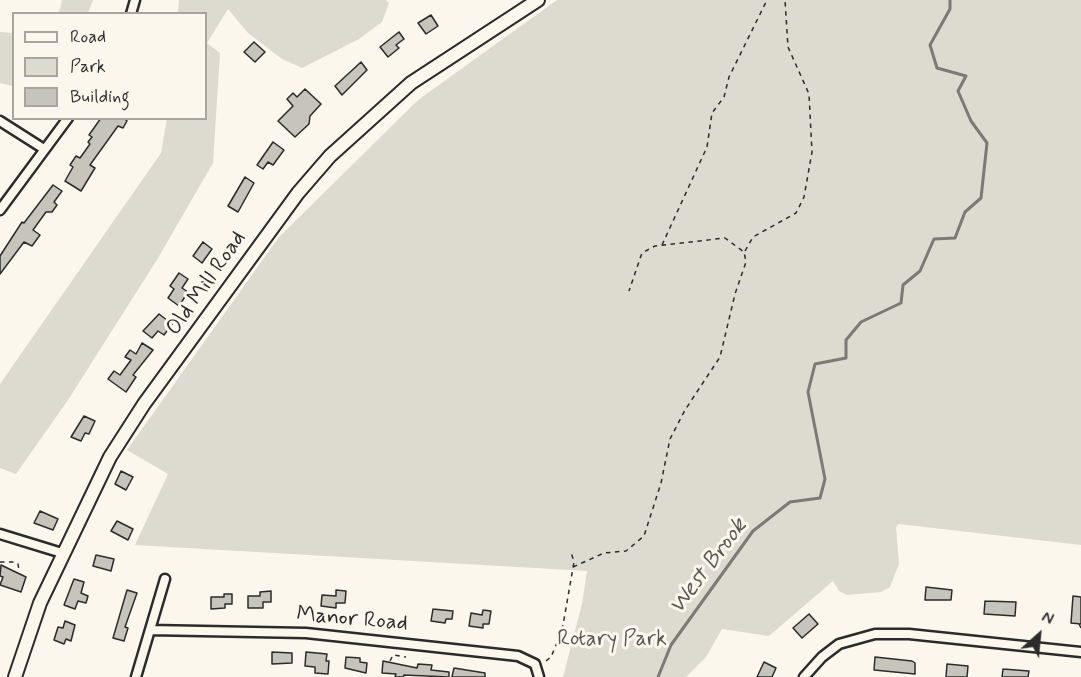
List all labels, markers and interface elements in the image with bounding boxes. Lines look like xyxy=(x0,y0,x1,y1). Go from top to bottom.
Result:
legend xyxy=(12,12,207,120)
text: Road xyxy=(70,25,106,49)
text: Park xyxy=(70,55,106,79)
text: Building xyxy=(70,85,130,109)
street label: Old Mill Road xyxy=(161,227,253,341)
water label: West Brook xyxy=(664,513,754,621)
street label: Manor Road xyxy=(295,602,409,638)
north arrow xyxy=(1009,605,1069,665)
text: N xyxy=(1038,607,1057,630)
park label: Rotary Park xyxy=(557,627,667,653)

